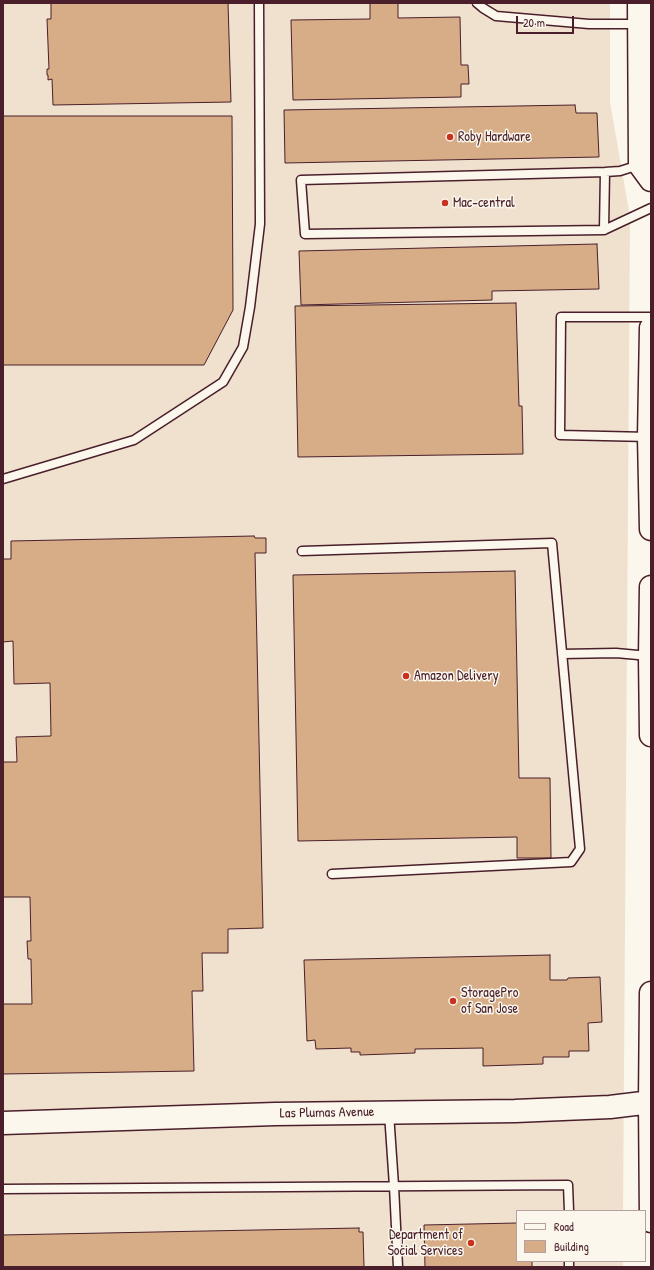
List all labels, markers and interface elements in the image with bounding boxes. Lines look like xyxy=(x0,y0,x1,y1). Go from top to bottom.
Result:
scale bar xyxy=(518,8,576,34)
text: 20 m xyxy=(523,14,545,31)
place label: Roby Hardware xyxy=(458,129,531,145)
marker: Roby Hardware xyxy=(445,132,455,142)
place label: Mac-central xyxy=(453,195,515,211)
marker: Mac-central xyxy=(440,198,450,208)
place label: Amazon Delivery xyxy=(414,668,499,684)
marker: Amazon Delivery xyxy=(401,671,411,681)
place label: StoragePro of San Jose xyxy=(461,985,518,1018)
marker: StoragePro of San Jose xyxy=(448,996,458,1006)
street label: Las Plumas Avenue xyxy=(280,1104,374,1122)
legend xyxy=(516,1210,646,1262)
text: Road xyxy=(554,1218,574,1235)
place label: Department of Social Services xyxy=(387,1227,463,1260)
marker: Department of Social Services xyxy=(466,1238,476,1248)
text: Building xyxy=(554,1238,589,1255)

